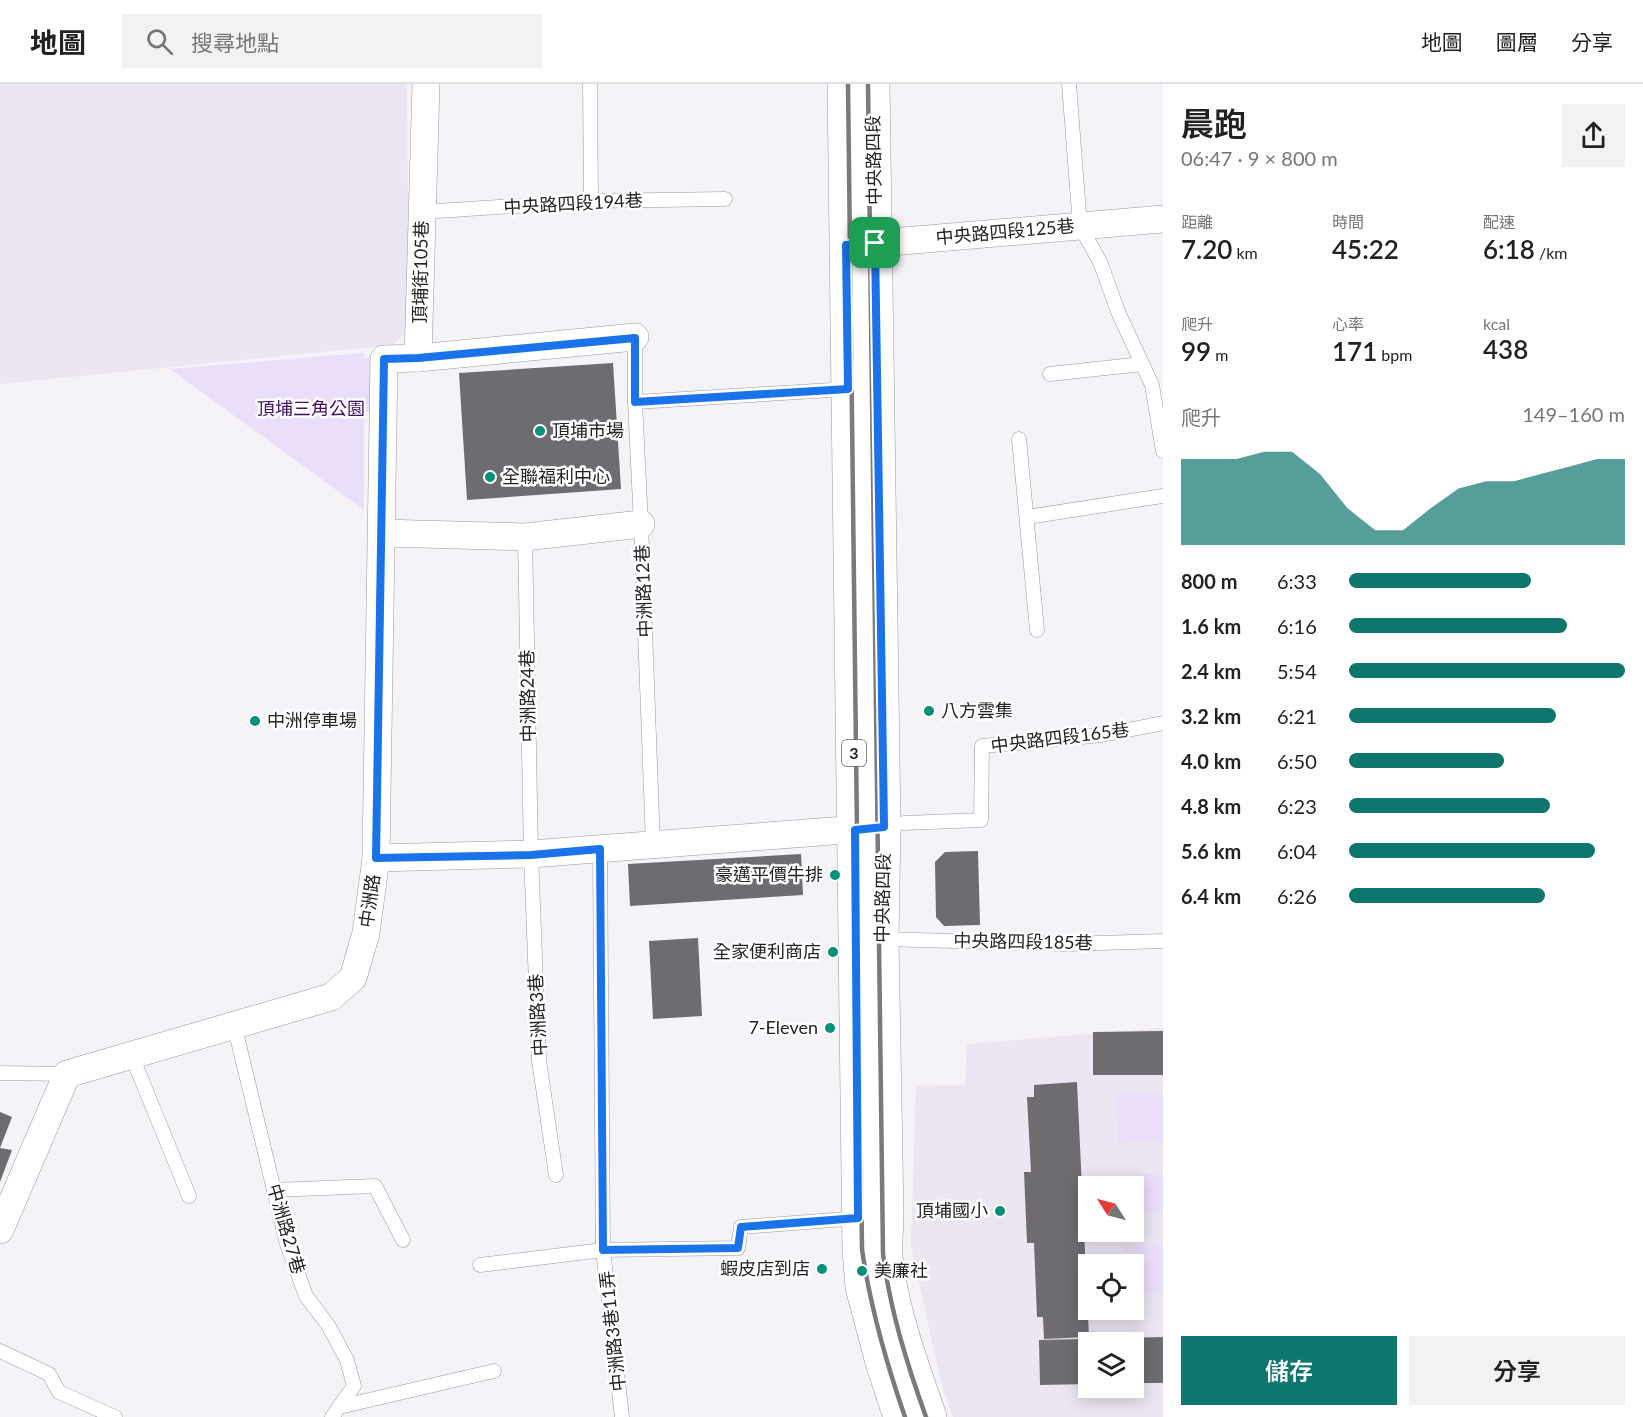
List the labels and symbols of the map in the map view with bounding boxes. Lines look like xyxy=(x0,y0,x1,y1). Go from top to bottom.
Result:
street label: 中央路四段 xyxy=(861,115,885,205)
street label: 中央路四段194巷 xyxy=(503,188,643,218)
street label: 中央路四段125巷 xyxy=(935,214,1075,248)
pin xyxy=(849,217,900,268)
street label: 頂埔街105巷 xyxy=(408,220,432,324)
park label: 頂埔三角公園 xyxy=(257,397,365,419)
place label: 頂埔市場 xyxy=(552,419,624,441)
marker: 頂埔市場 xyxy=(533,424,547,438)
place label: 全聯福利中心 xyxy=(502,465,610,487)
marker: 全聯福利中心 xyxy=(483,470,497,484)
street label: 中洲路12巷 xyxy=(630,544,656,638)
street label: 中洲路24巷 xyxy=(515,649,539,743)
place label: 八方雲集 xyxy=(941,699,1013,721)
marker: 八方雲集 xyxy=(922,704,936,718)
place label: 中洲停車場 xyxy=(267,709,357,731)
marker: 中洲停車場 xyxy=(248,714,262,728)
street label: 中央路四段165巷 xyxy=(989,718,1130,756)
road number: 3 xyxy=(842,740,866,766)
street label: 中央路四段 xyxy=(870,853,894,943)
place label: 豪邁平價牛排 xyxy=(715,863,823,885)
marker: 豪邁平價牛排 xyxy=(828,868,842,882)
street label: 中洲路 xyxy=(354,873,384,929)
street label: 中央路四段185巷 xyxy=(953,929,1093,953)
place label: 全家便利商店 xyxy=(713,940,821,962)
marker: 全家便利商店 xyxy=(826,945,840,959)
street label: 中洲路3巷 xyxy=(524,973,550,1057)
place label: 7-Eleven xyxy=(748,1016,818,1038)
marker: 7-Eleven xyxy=(823,1021,837,1035)
north arrow xyxy=(1078,1176,1144,1242)
street label: 中洲路27巷 xyxy=(264,1181,310,1276)
place label: 頂埔國小 xyxy=(916,1199,988,1221)
marker: 頂埔國小 xyxy=(993,1204,1007,1218)
place label: 蝦皮店到店 xyxy=(720,1257,810,1279)
place label: 美廉社 xyxy=(874,1259,928,1281)
marker: 蝦皮店到店 xyxy=(815,1262,829,1276)
marker: 美廉社 xyxy=(855,1264,869,1278)
street label: 中洲路3巷11弄 xyxy=(595,1270,629,1393)

